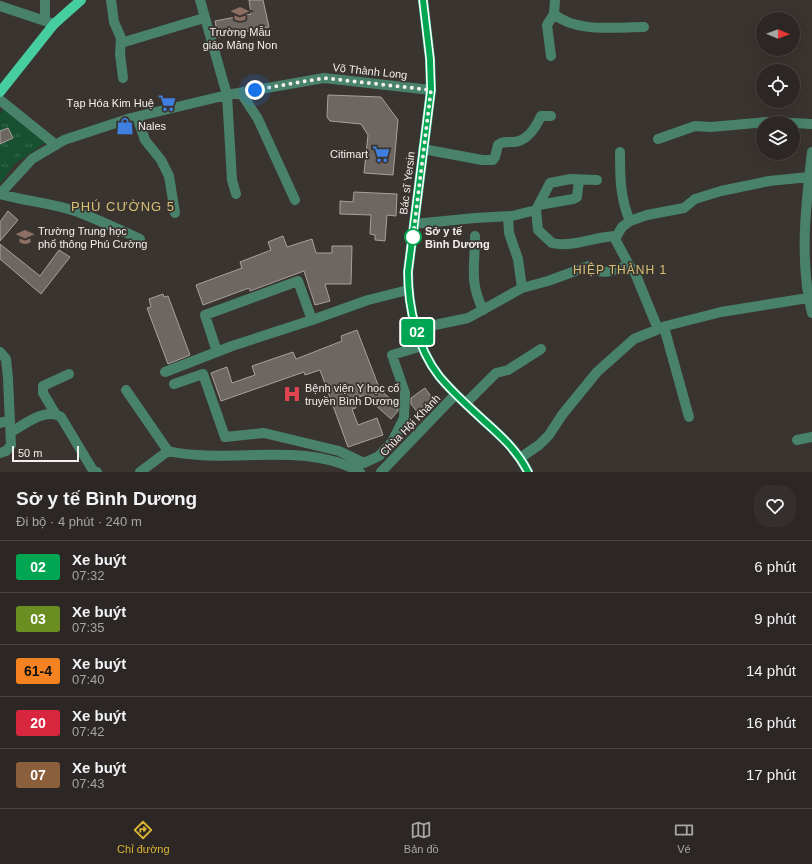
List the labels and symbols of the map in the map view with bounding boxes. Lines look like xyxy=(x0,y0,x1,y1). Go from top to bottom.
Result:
school or university icon: Trường Mẫu giáo Măng Non xyxy=(230,4,250,24)
north arrow xyxy=(756,12,800,56)
place label: Trường Mẫu giáo Măng Non xyxy=(203,26,277,51)
street label: Võ Thành Long xyxy=(332,61,408,81)
your location xyxy=(245,80,265,100)
supermarket icon: Tạp Hóa Kim Huệ xyxy=(157,93,177,113)
place label: Tạp Hóa Kim Huệ xyxy=(67,97,154,109)
shop icon: Nales xyxy=(115,116,135,136)
place label: Nales xyxy=(138,120,167,132)
supermarket icon: Citimart xyxy=(371,144,391,164)
place label: Citimart xyxy=(330,148,368,160)
street label: Bác sĩ Yersin xyxy=(397,151,417,215)
district label: PHÚ CƯỜNG 5 xyxy=(71,199,175,214)
place label: Trường Trung học phổ thông Phú Cường xyxy=(38,225,147,250)
place label: Sở y tế Bình Dương xyxy=(425,225,490,250)
school or university icon: Trường Trung học phổ thông Phú Cường xyxy=(15,227,35,247)
marker: Sở y tế Bình Dương xyxy=(404,228,422,246)
district label: HIỆP THÀNH 1 xyxy=(573,262,667,277)
line badge: 02 xyxy=(399,319,435,345)
place label: Bệnh viện Y học cổ truyền Bình Dương xyxy=(305,382,399,407)
hospital icon: Bệnh viện Y học cổ truyền Bình Dương xyxy=(282,384,302,404)
street label: Chùa Hội Khánh xyxy=(378,392,442,458)
scale bar xyxy=(12,444,79,463)

